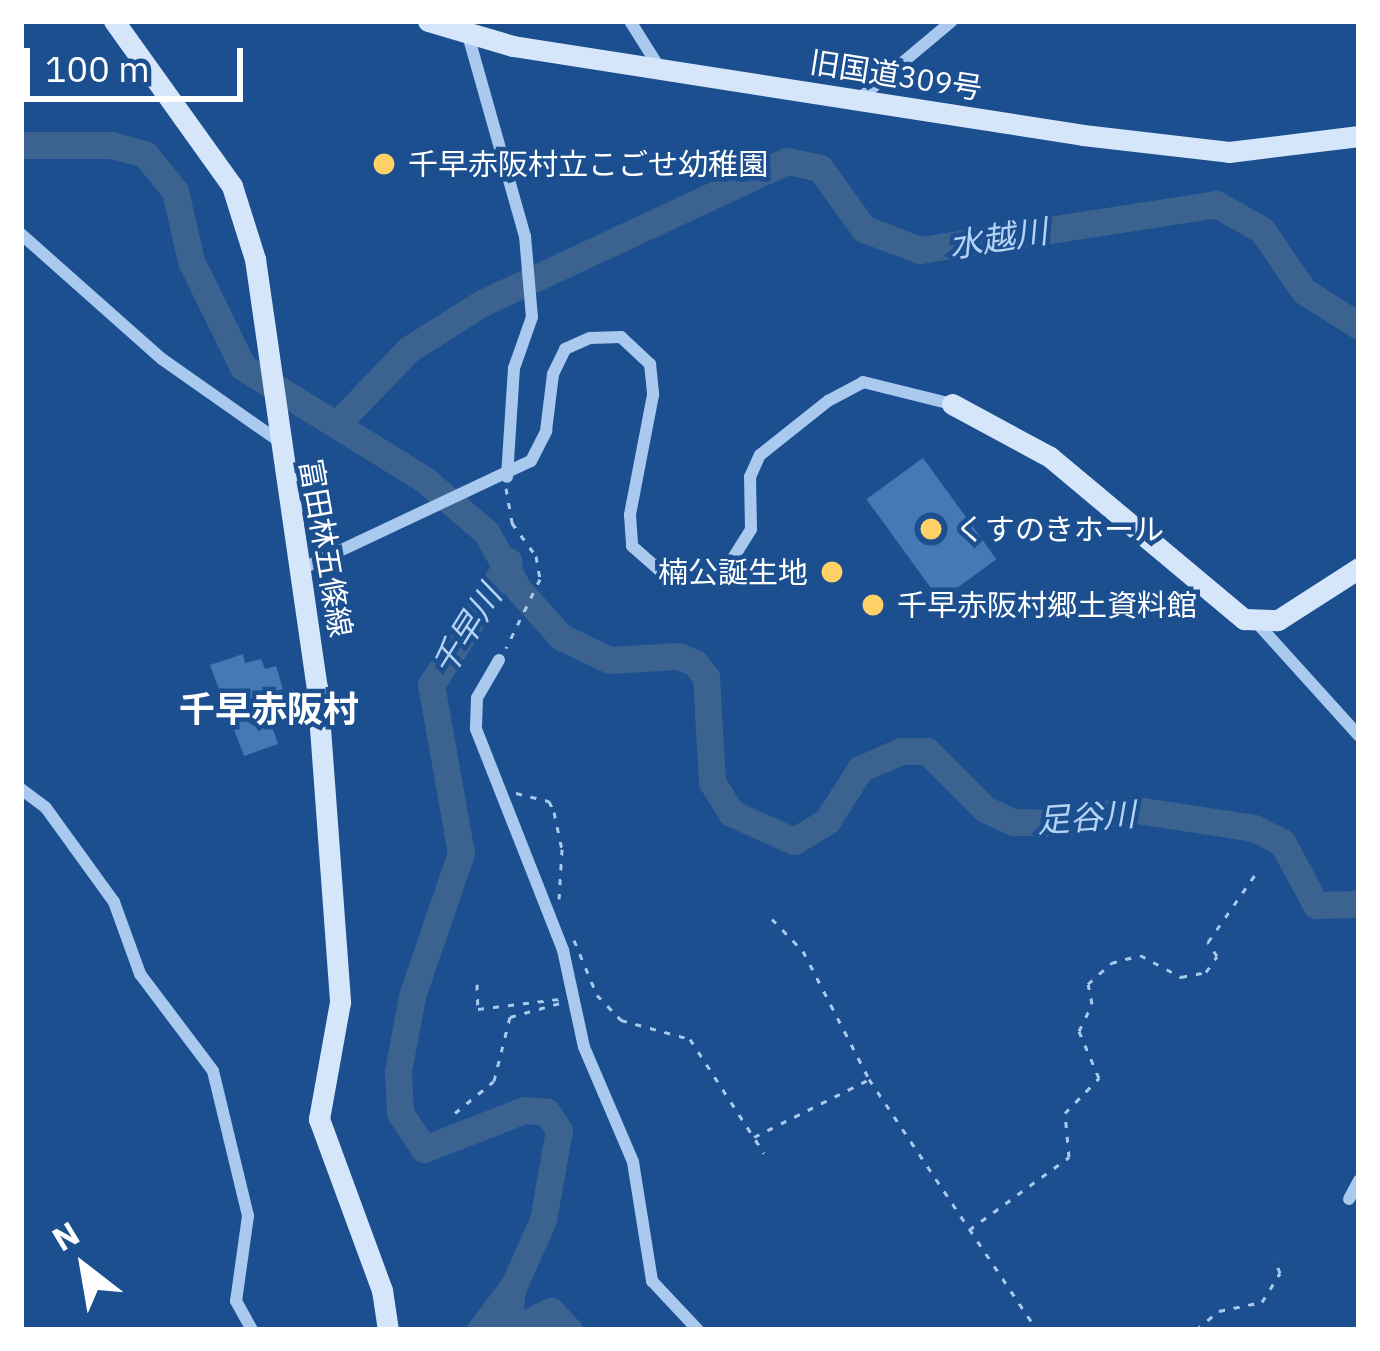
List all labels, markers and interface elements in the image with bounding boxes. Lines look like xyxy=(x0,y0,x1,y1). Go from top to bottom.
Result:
scale bar xyxy=(30,24,249,98)
street label: 旧国道309号 xyxy=(807,44,985,106)
text: 100 m xyxy=(45,45,150,92)
place label: 千早赤阪村立こごせ幼稚園 xyxy=(408,146,768,182)
marker: 千早赤阪村立こごせ幼稚園 xyxy=(371,151,397,177)
water label: 水越川 xyxy=(946,211,1050,265)
street label: 富田林五條線 xyxy=(293,456,359,640)
place label: くすのきホール xyxy=(955,511,1165,547)
marker: くすのきホール xyxy=(918,516,944,542)
place label: 楠公誕生地 xyxy=(658,554,808,590)
marker: 楠公誕生地 xyxy=(819,559,845,585)
water label: 千早川 xyxy=(423,578,509,682)
place label: 千早赤阪村郷土資料館 xyxy=(897,587,1197,623)
marker: 千早赤阪村郷土資料館 xyxy=(860,592,886,618)
district label: 千早赤阪村 xyxy=(179,687,359,731)
water label: 足谷川 xyxy=(1035,794,1137,840)
north arrow xyxy=(24,1207,144,1327)
text: N xyxy=(44,1211,87,1260)

